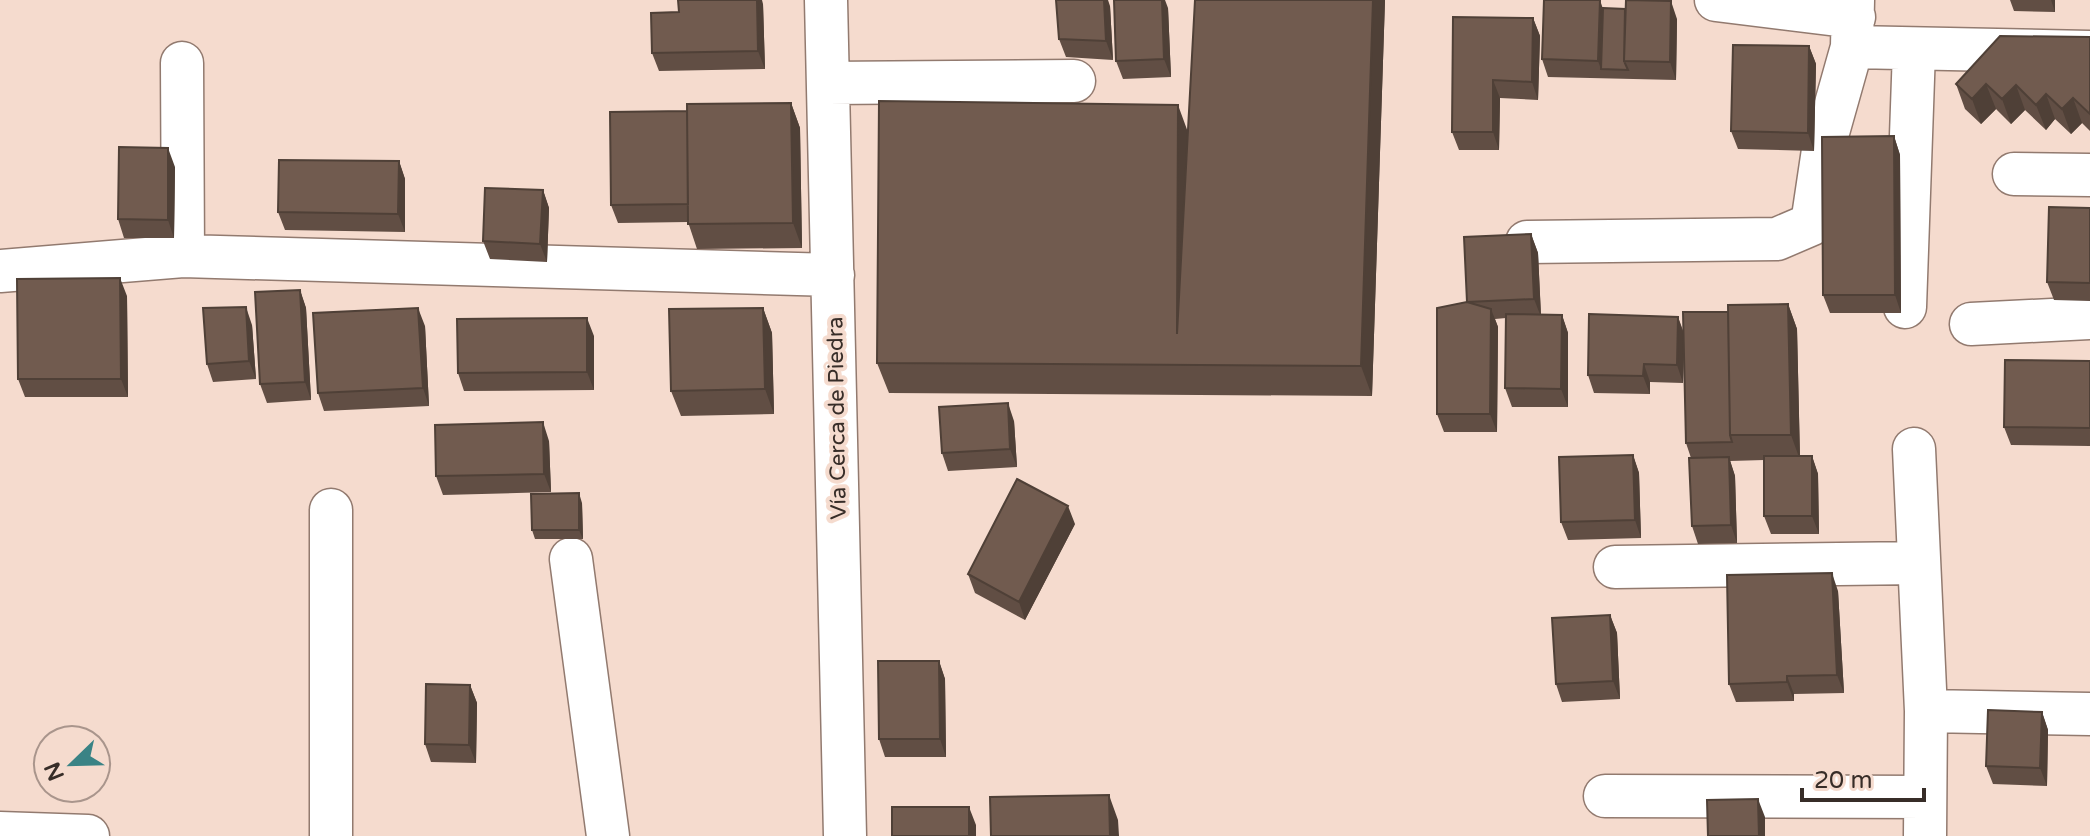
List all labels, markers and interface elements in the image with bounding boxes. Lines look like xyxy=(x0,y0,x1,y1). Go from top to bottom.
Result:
street label: Vía Cerca de Piedra xyxy=(822,316,852,520)
north arrow xyxy=(32,724,112,804)
scale bar xyxy=(1802,752,1924,802)
text: N xyxy=(39,758,70,785)
text: 20 m xyxy=(1814,766,1872,795)

